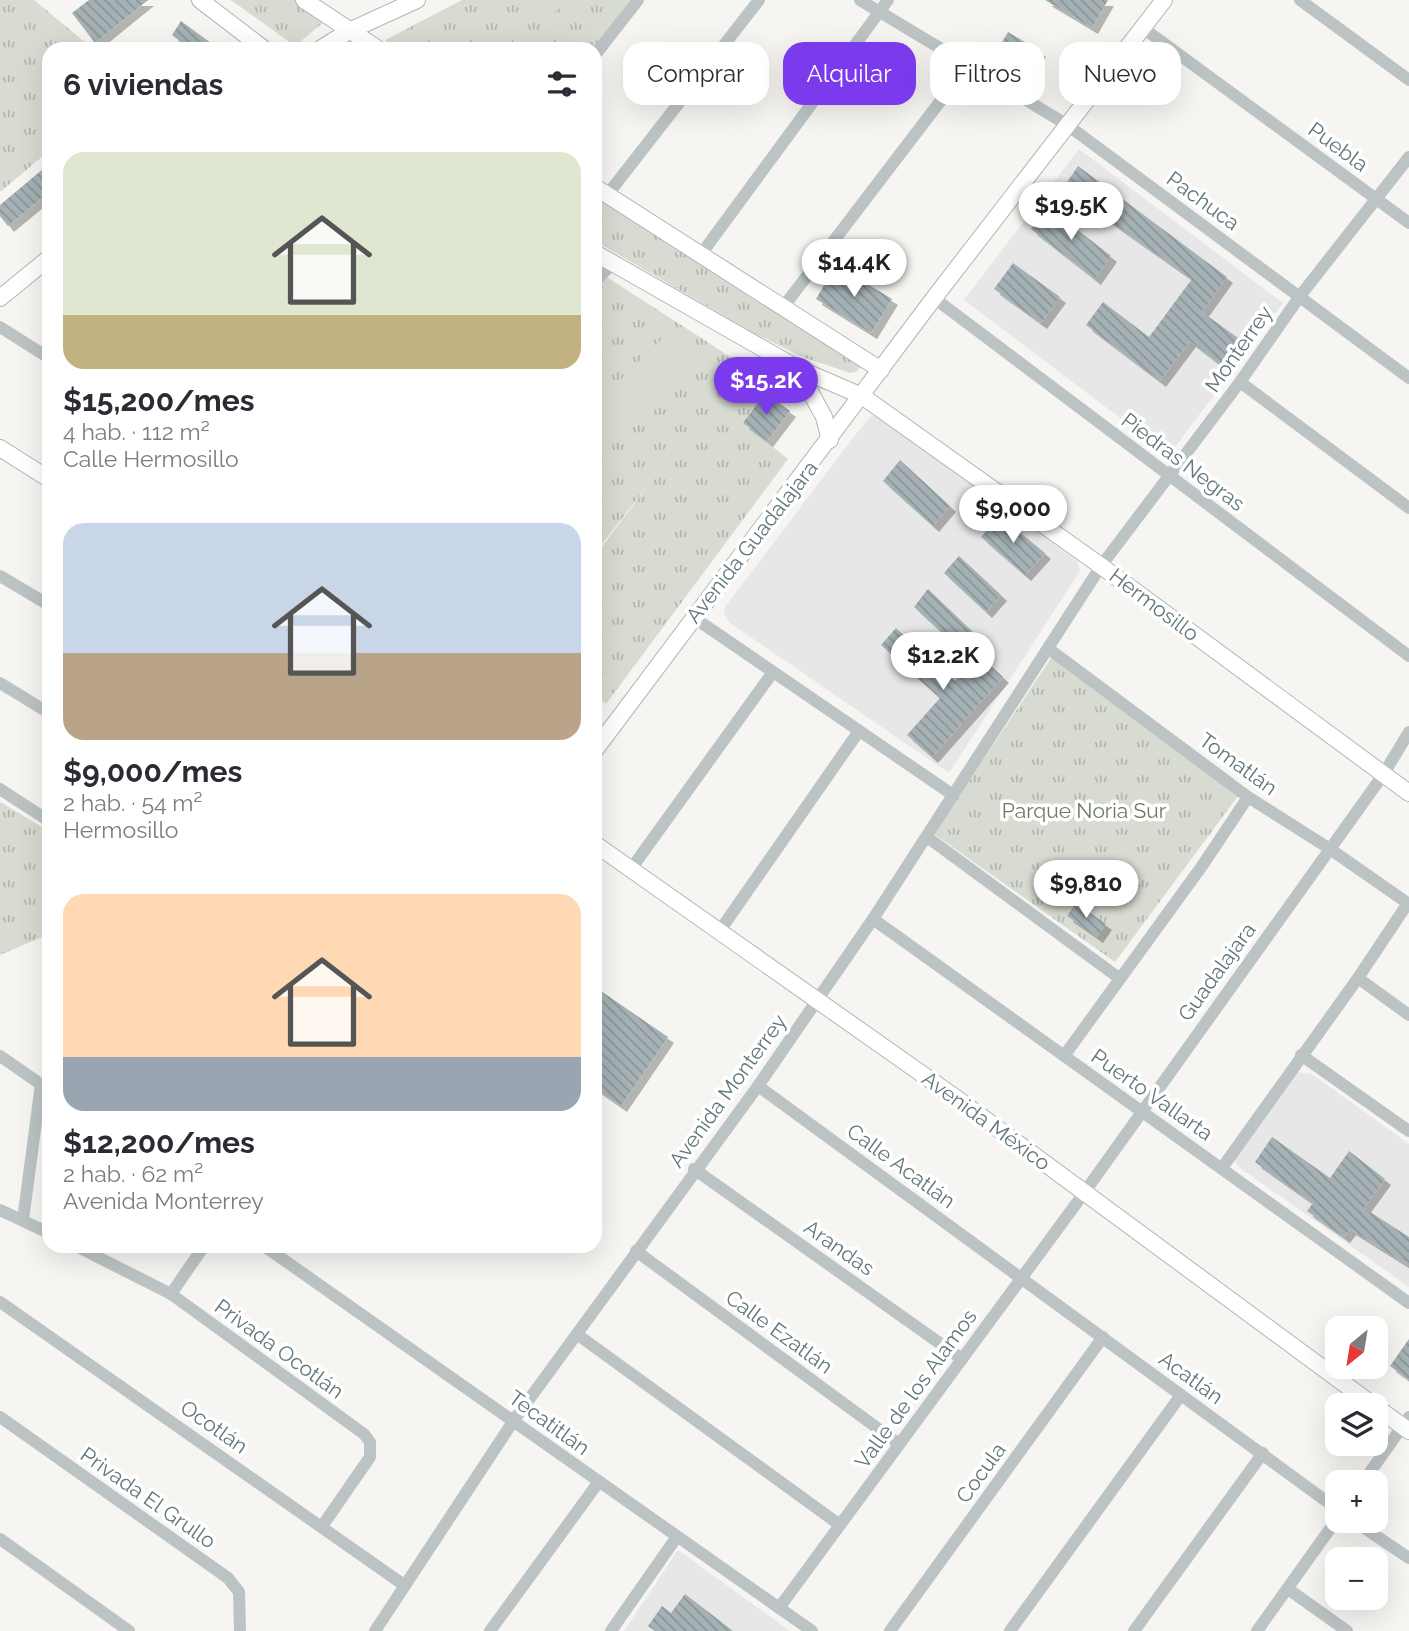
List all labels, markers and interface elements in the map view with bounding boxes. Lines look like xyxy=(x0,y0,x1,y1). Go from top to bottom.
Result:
chip: Comprar xyxy=(623,42,769,105)
chip: Alquilar xyxy=(783,42,916,105)
chip: Filtros xyxy=(930,42,1045,105)
chip: Nuevo xyxy=(1059,42,1181,105)
icon: filters xyxy=(543,65,581,103)
text: 6 viviendas xyxy=(63,67,223,102)
street label: Puebla xyxy=(1303,117,1373,177)
street label: Pachuca xyxy=(1162,166,1244,235)
pin: $19.5K xyxy=(1014,182,1128,242)
text: $19.5K xyxy=(1035,191,1107,218)
icon: home xyxy=(259,197,385,323)
pin: $14.4K xyxy=(797,240,911,299)
text: $14.4K xyxy=(818,248,890,275)
street label: Monterrey xyxy=(1200,301,1277,397)
pin: $15.2K xyxy=(709,358,823,417)
text: $15.2K xyxy=(730,366,802,393)
text: $15,200/mes xyxy=(63,383,255,418)
street label: Piedras Negras xyxy=(1117,407,1250,516)
text: 4 hab. · 112 m² xyxy=(63,418,210,445)
text: Calle Hermosillo xyxy=(63,445,239,472)
street label: Avenida Guadalajara xyxy=(681,456,823,628)
pin: $9,000 xyxy=(956,486,1070,545)
text: $9,000 xyxy=(975,494,1051,521)
street label: Hermosillo xyxy=(1105,563,1204,646)
icon: home xyxy=(259,568,385,694)
pin: $12.2K xyxy=(886,632,1000,692)
text: $12.2K xyxy=(907,641,979,668)
street label: Tomatlán xyxy=(1195,727,1282,800)
text: $9,000/mes xyxy=(63,754,242,789)
text: 2 hab. · 54 m² xyxy=(63,789,202,816)
park label: Parque Noria Sur xyxy=(1002,798,1167,823)
text: Hermosillo xyxy=(63,816,179,843)
pin: $9,810 xyxy=(1029,860,1143,920)
text: $9,810 xyxy=(1050,869,1122,896)
street label: Guadalajara xyxy=(1173,918,1261,1026)
icon: home xyxy=(259,939,385,1065)
street label: Avenida Monterrey xyxy=(664,1009,792,1172)
street label: Puerto Vallarta xyxy=(1087,1043,1218,1146)
street label: Avenida México xyxy=(917,1066,1055,1176)
street label: Calle Acatlán xyxy=(842,1118,960,1213)
text: $12,200/mes xyxy=(63,1125,255,1160)
text: 2 hab. · 62 m² xyxy=(63,1160,203,1187)
text: Avenida Monterrey xyxy=(63,1187,264,1214)
street label: Arandas xyxy=(799,1214,879,1281)
street label: Calle Ezatlán xyxy=(721,1284,838,1379)
street label: Privada Ocotlán xyxy=(210,1293,349,1404)
street label: Valle de los Alamos xyxy=(849,1304,982,1473)
north arrow xyxy=(1325,1316,1388,1379)
map controls xyxy=(1325,1316,1388,1610)
street label: Acatlán xyxy=(1154,1346,1228,1409)
street label: Tecatitlán xyxy=(504,1385,595,1460)
button: layers xyxy=(1325,1393,1388,1456)
street label: Ocotlán xyxy=(176,1395,253,1459)
street label: Cocula xyxy=(950,1438,1011,1508)
street label: Privada El Grullo xyxy=(76,1442,221,1554)
button: + xyxy=(1325,1470,1388,1533)
button: − xyxy=(1325,1547,1388,1610)

